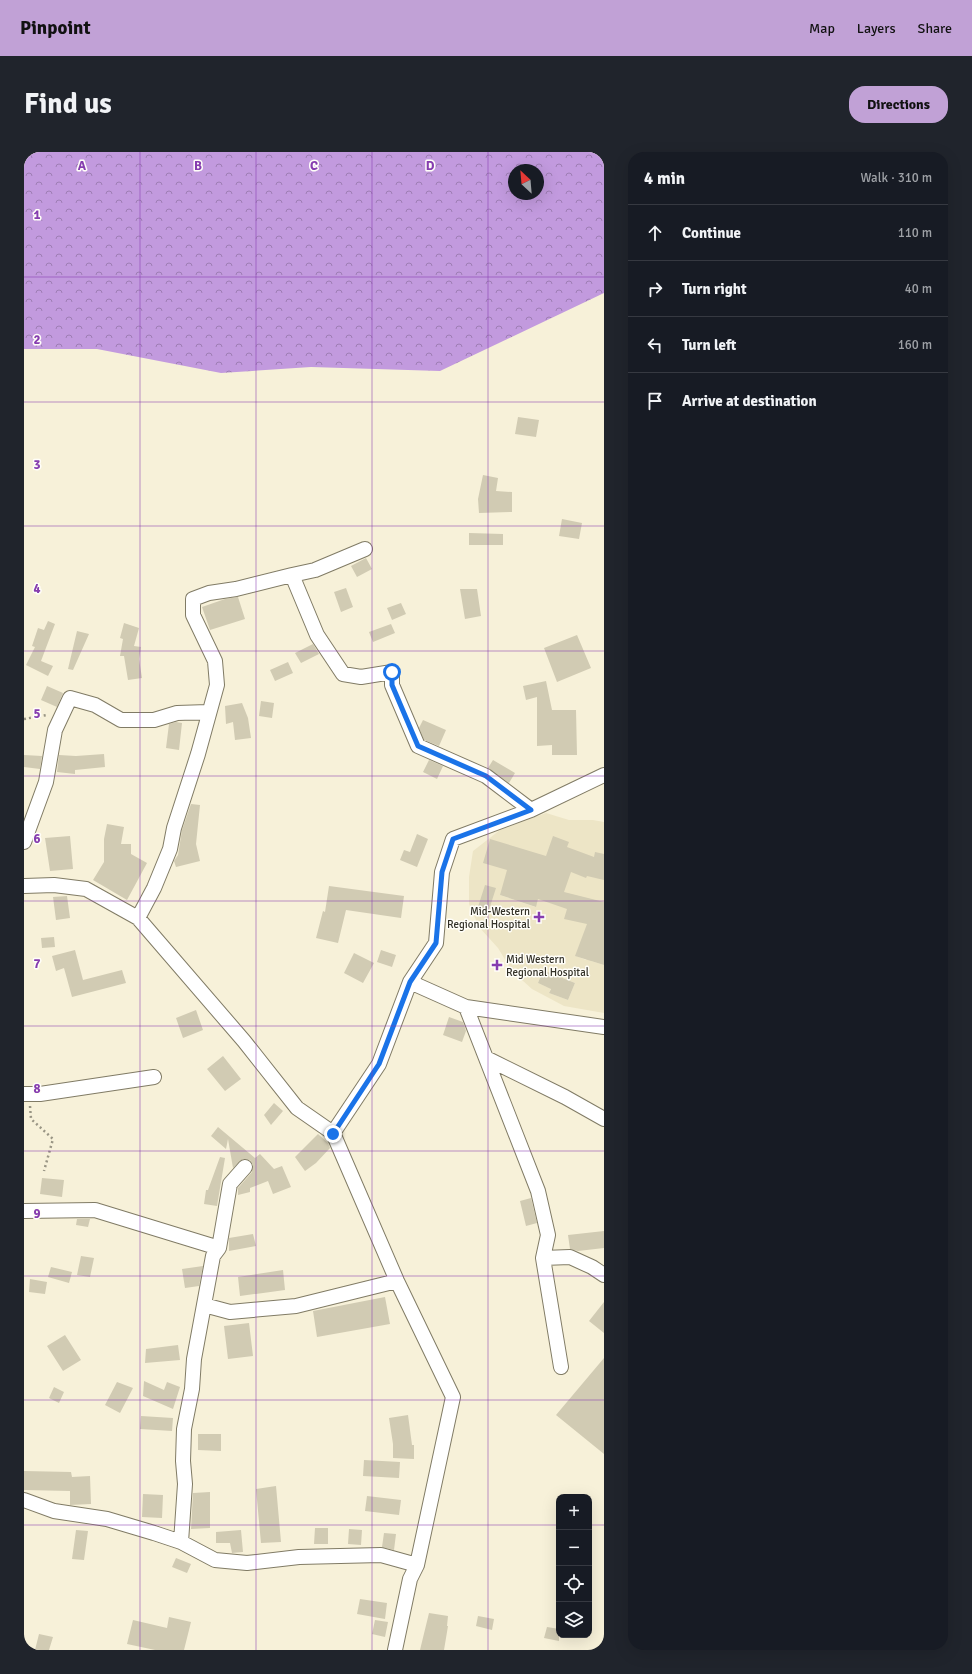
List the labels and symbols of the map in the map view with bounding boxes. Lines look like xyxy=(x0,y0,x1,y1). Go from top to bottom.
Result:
text: A xyxy=(78,158,87,174)
text: B xyxy=(194,158,202,174)
text: C xyxy=(310,158,318,174)
text: D xyxy=(426,158,435,174)
north arrow xyxy=(508,164,544,200)
text: 1 xyxy=(33,207,41,223)
text: 2 xyxy=(33,332,41,348)
text: 3 xyxy=(33,457,41,473)
text: 4 xyxy=(33,581,41,597)
route start xyxy=(383,663,401,681)
text: 5 xyxy=(33,706,41,722)
text: 6 xyxy=(33,831,41,847)
place label: Mid-Western Regional Hospital xyxy=(447,905,530,931)
marker: Mid-Western Regional Hospital xyxy=(533,911,545,923)
place label: Mid Western Regional Hospital xyxy=(506,953,589,979)
text: 7 xyxy=(33,956,41,972)
marker: Mid Western Regional Hospital xyxy=(491,959,503,971)
text: 8 xyxy=(33,1081,41,1097)
route end xyxy=(324,1125,342,1143)
text: 9 xyxy=(33,1206,41,1222)

